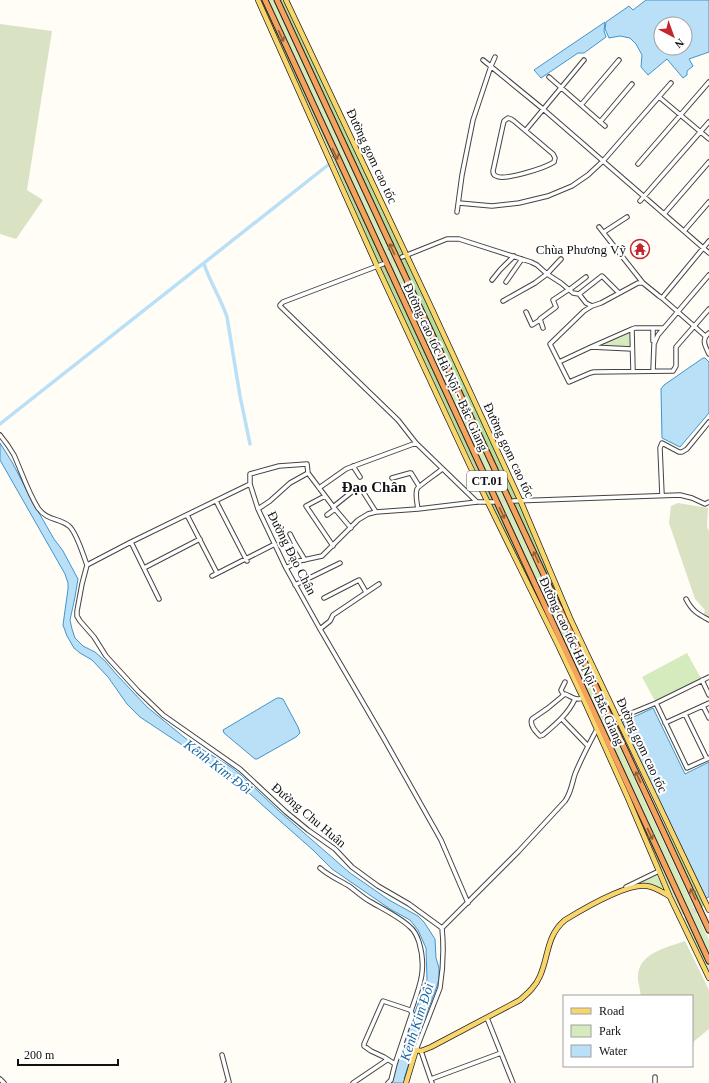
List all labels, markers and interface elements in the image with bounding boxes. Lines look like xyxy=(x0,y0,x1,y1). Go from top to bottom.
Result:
north arrow xyxy=(653,16,693,56)
one-way arrow xyxy=(278,29,285,41)
text: N xyxy=(673,36,686,51)
street label: Đường gom cao tốc xyxy=(343,106,401,206)
one-way arrow xyxy=(332,147,339,159)
temple icon: Chùa Phương Vỹ xyxy=(629,238,651,260)
place label: Chùa Phương Vỹ xyxy=(536,242,626,257)
one-way arrow xyxy=(388,243,395,255)
street label: Đường cao tốc Hà Nội - Bắc Giang xyxy=(400,280,492,454)
street label: Đường gom cao tốc xyxy=(480,400,538,500)
road number: CT.01 xyxy=(467,471,507,491)
district label: Đạo Chân xyxy=(342,479,407,495)
one-way arrow xyxy=(499,507,506,519)
street label: Đường Đạo Chân xyxy=(264,509,320,598)
one-way arrow xyxy=(532,551,539,563)
street label: Đường cao tốc Hà Nội - Bắc Giang xyxy=(536,574,628,748)
street label: Đường gom cao tốc xyxy=(613,695,671,795)
water label: Kênh Kim Đôi xyxy=(180,736,255,797)
one-way arrow xyxy=(634,771,641,783)
street label: Đường Chu Huân xyxy=(269,779,350,851)
one-way arrow xyxy=(647,828,654,840)
one-way arrow xyxy=(689,889,696,901)
water label: Kênh Kim Đôi xyxy=(397,981,437,1064)
legend xyxy=(563,995,693,1067)
text: Road xyxy=(599,1004,624,1018)
text: Park xyxy=(599,1024,621,1038)
scale bar xyxy=(18,1041,118,1067)
text: Water xyxy=(599,1044,627,1058)
text: 200 m xyxy=(24,1048,55,1062)

